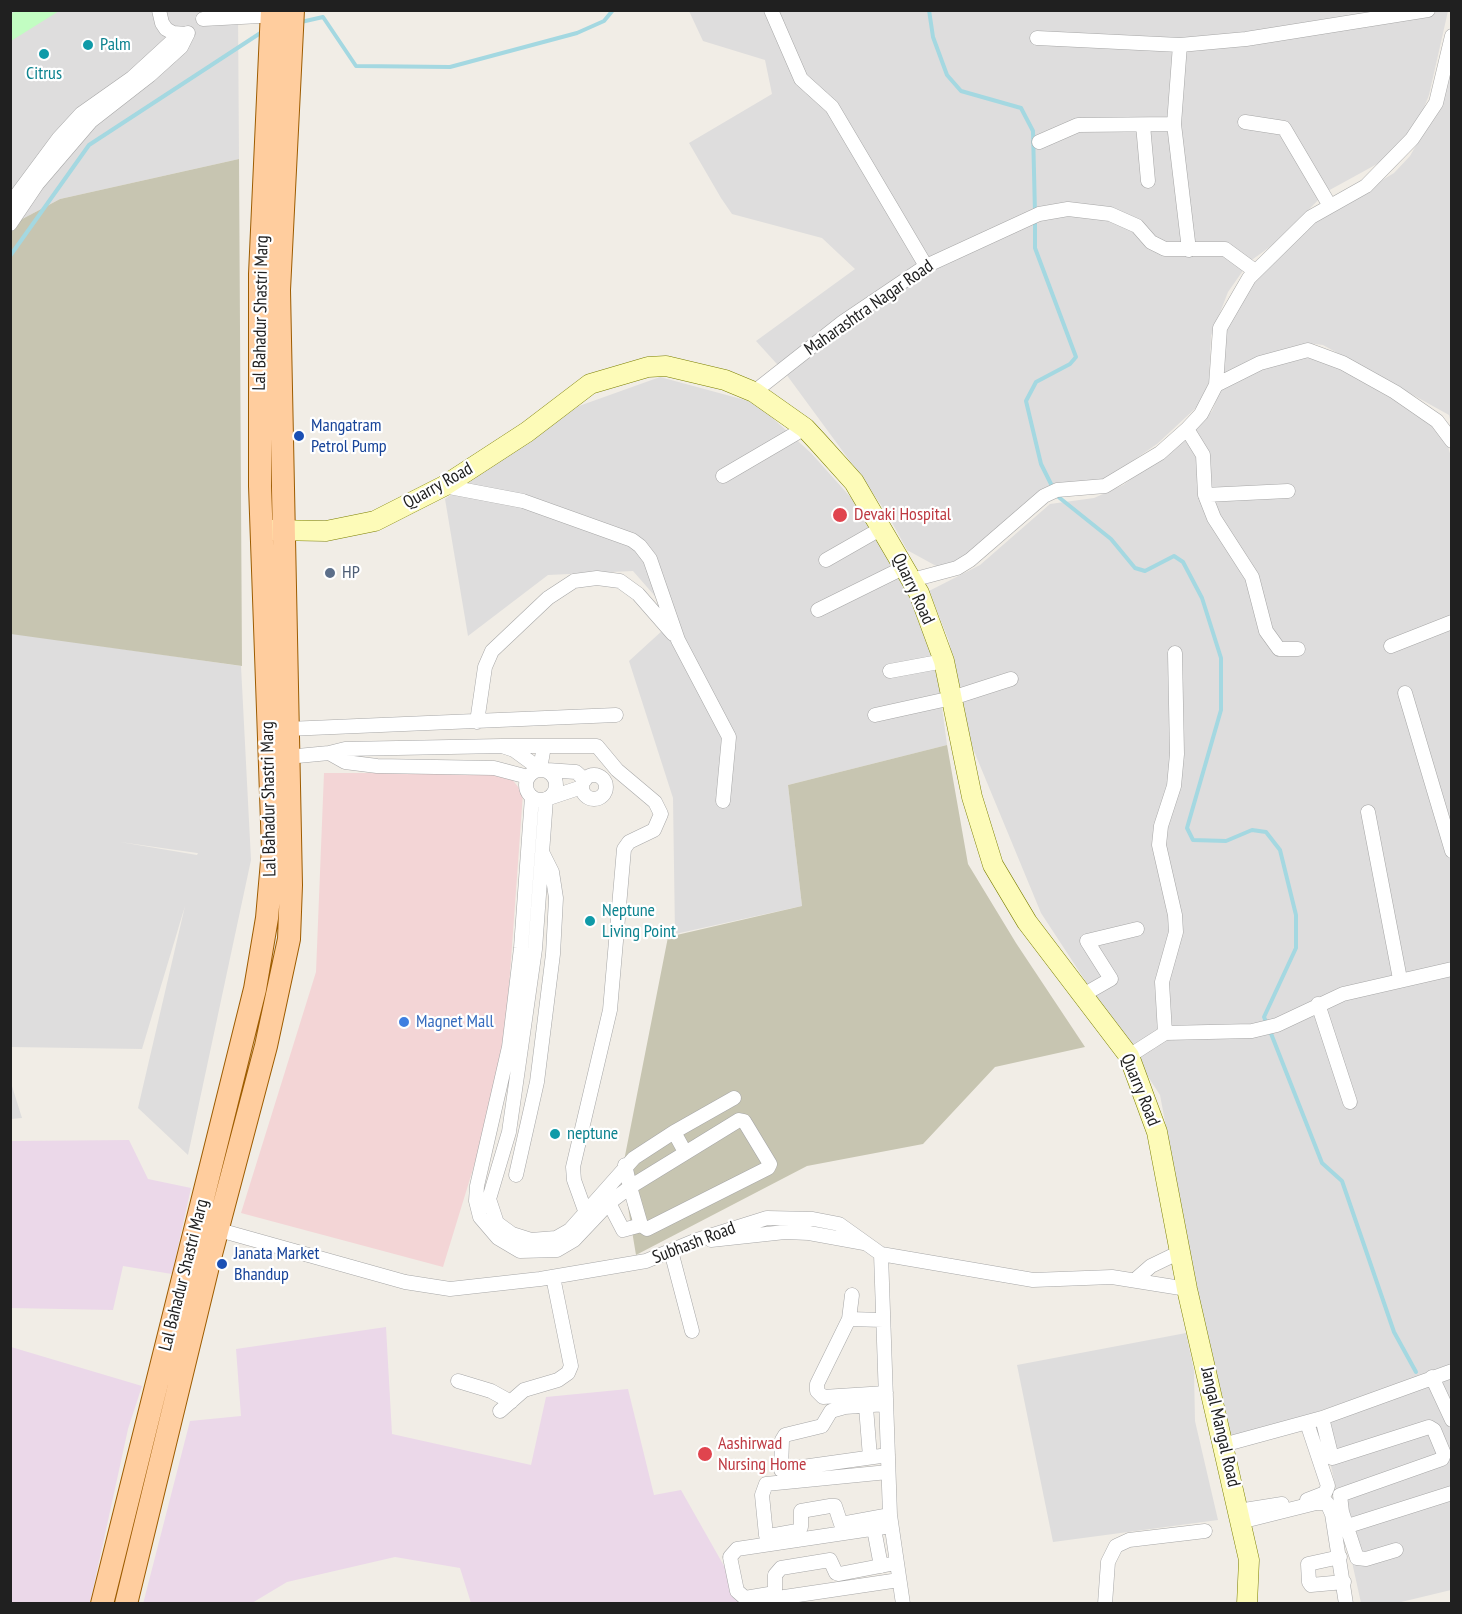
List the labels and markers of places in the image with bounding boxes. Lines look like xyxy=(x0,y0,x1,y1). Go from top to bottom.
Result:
place label: Palm xyxy=(100,34,131,56)
marker: Palm xyxy=(81,38,95,52)
marker: Citrus xyxy=(37,47,51,61)
place label: Citrus xyxy=(26,63,62,85)
place label: Mangatram Petrol Pump xyxy=(311,415,387,458)
marker: Mangatram Petrol Pump xyxy=(292,429,306,443)
place label: Devaki Hospital xyxy=(854,504,951,526)
marker: Devaki Hospital xyxy=(831,506,849,524)
place label: HP xyxy=(342,562,360,584)
marker: HP xyxy=(323,566,337,580)
place label: Neptune Living Point xyxy=(602,900,676,942)
marker: Neptune Living Point xyxy=(583,914,597,928)
place label: Magnet Mall xyxy=(416,1011,494,1033)
marker: Magnet Mall xyxy=(397,1015,411,1029)
place label: neptune xyxy=(567,1123,618,1145)
marker: neptune xyxy=(548,1127,562,1141)
place label: Janata Market Bhandup xyxy=(234,1243,319,1286)
marker: Janata Market Bhandup xyxy=(215,1257,229,1271)
place label: Aashirwad Nursing Home xyxy=(718,1433,806,1476)
marker: Aashirwad Nursing Home xyxy=(696,1445,714,1463)

